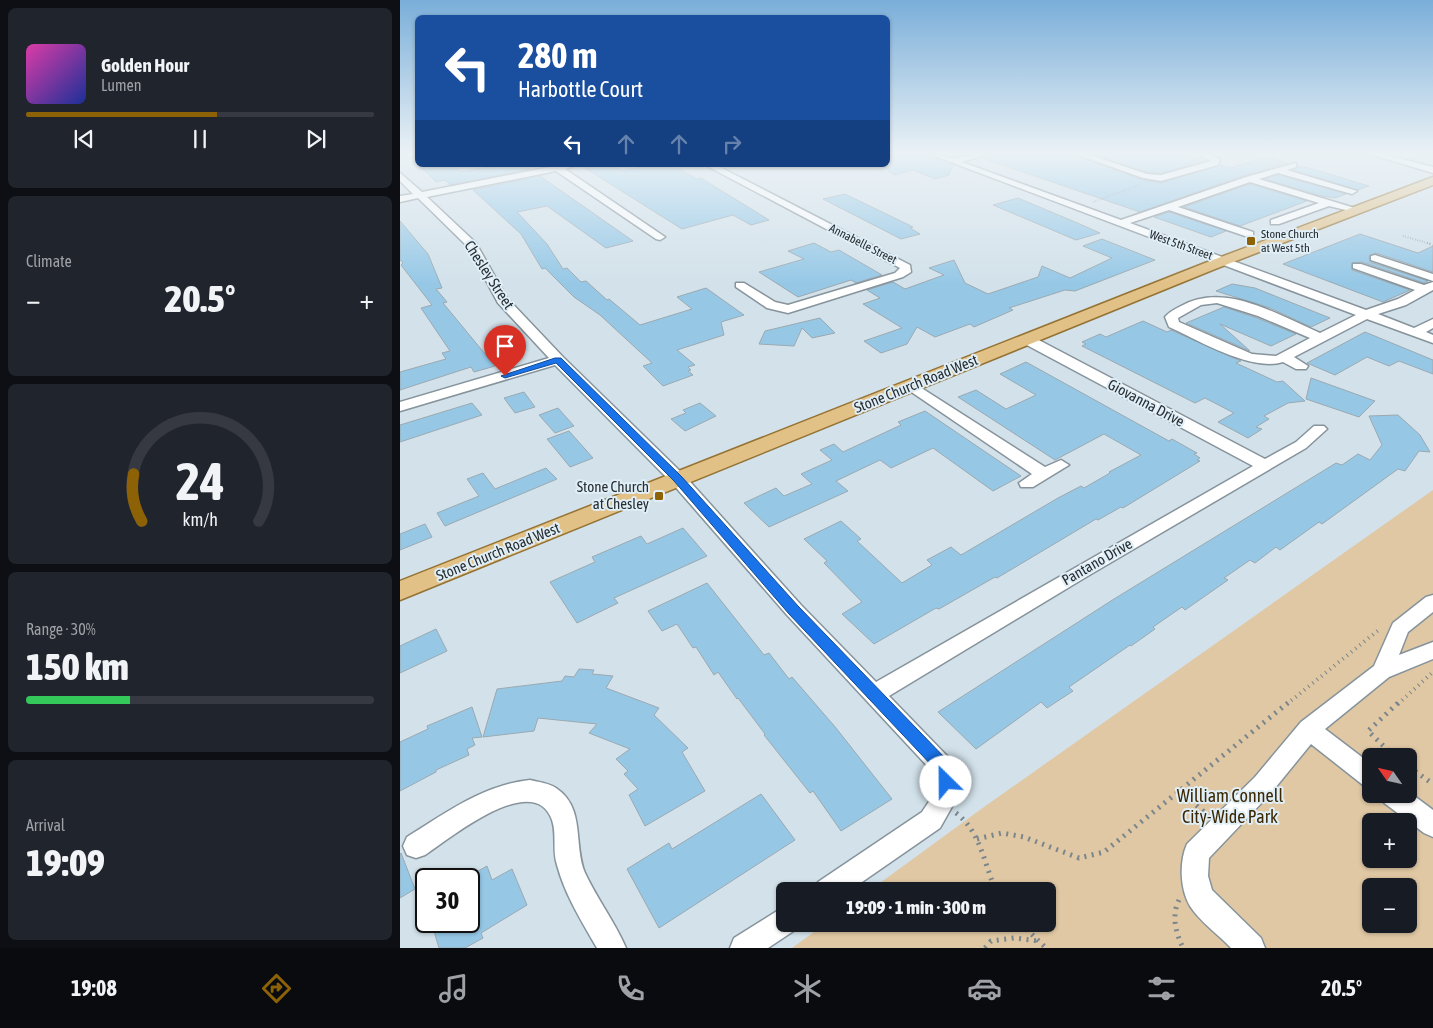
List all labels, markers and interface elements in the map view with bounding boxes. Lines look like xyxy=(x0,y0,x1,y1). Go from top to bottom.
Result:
icon: left xyxy=(435,35,500,100)
text: 280 m xyxy=(518,35,597,75)
text: Golden Hour xyxy=(101,54,189,76)
text: Lumen xyxy=(101,76,141,94)
text: Harbottle Court xyxy=(518,76,643,102)
icon: previous xyxy=(70,125,98,153)
icon: pause xyxy=(186,125,214,153)
icon: next xyxy=(302,125,330,153)
icon: left xyxy=(559,130,587,158)
icon: ahead xyxy=(612,130,640,158)
icon: ahead xyxy=(665,130,693,158)
icon: right xyxy=(718,130,746,158)
street label: Annabelle Street xyxy=(827,221,900,267)
street label: West 5th Street xyxy=(1148,227,1215,263)
place label: Stone Church at West 5th xyxy=(1261,227,1319,255)
marker: Stone Church at West 5th xyxy=(1245,235,1257,247)
street label: Chesley Street xyxy=(461,237,518,312)
text: Climate xyxy=(26,252,72,270)
text: 20.5° xyxy=(165,277,235,320)
text: − xyxy=(26,283,41,315)
text: + xyxy=(359,283,374,315)
pin xyxy=(484,325,526,376)
icon: arrive xyxy=(491,332,519,360)
street label: Stone Church Road West xyxy=(852,351,980,416)
street label: Giovanna Drive xyxy=(1105,375,1187,430)
text: 24 xyxy=(176,451,224,511)
place label: Stone Church at Chesley xyxy=(577,478,649,512)
marker: Stone Church at Chesley xyxy=(653,490,665,502)
text: km/h xyxy=(182,509,218,530)
street label: Stone Church Road West xyxy=(434,519,562,584)
street label: Pantano Drive xyxy=(1059,535,1135,588)
text: Range · 30% xyxy=(26,620,96,638)
text: 150 km xyxy=(26,645,129,688)
north arrow xyxy=(1362,748,1418,802)
map controls xyxy=(1362,748,1417,933)
position arrow xyxy=(919,755,971,807)
park label: William Connell City-Wide Park xyxy=(1177,785,1283,827)
button: + xyxy=(1362,813,1417,868)
text: Arrival xyxy=(26,816,65,834)
text: 19:09 xyxy=(26,841,105,884)
speed limit sign: 30 xyxy=(415,868,480,933)
button: − xyxy=(1362,878,1417,933)
text: 19:09 · 1 min · 300 m xyxy=(846,896,986,918)
icon: directions xyxy=(259,971,294,1006)
icon: music xyxy=(436,971,471,1006)
icon: phone xyxy=(613,971,648,1006)
icon: climate xyxy=(790,971,825,1006)
icon: car xyxy=(967,971,1002,1006)
icon: filters xyxy=(1144,971,1179,1006)
text: 19:08 xyxy=(71,975,117,1001)
text: 20.5° xyxy=(1321,975,1362,1001)

